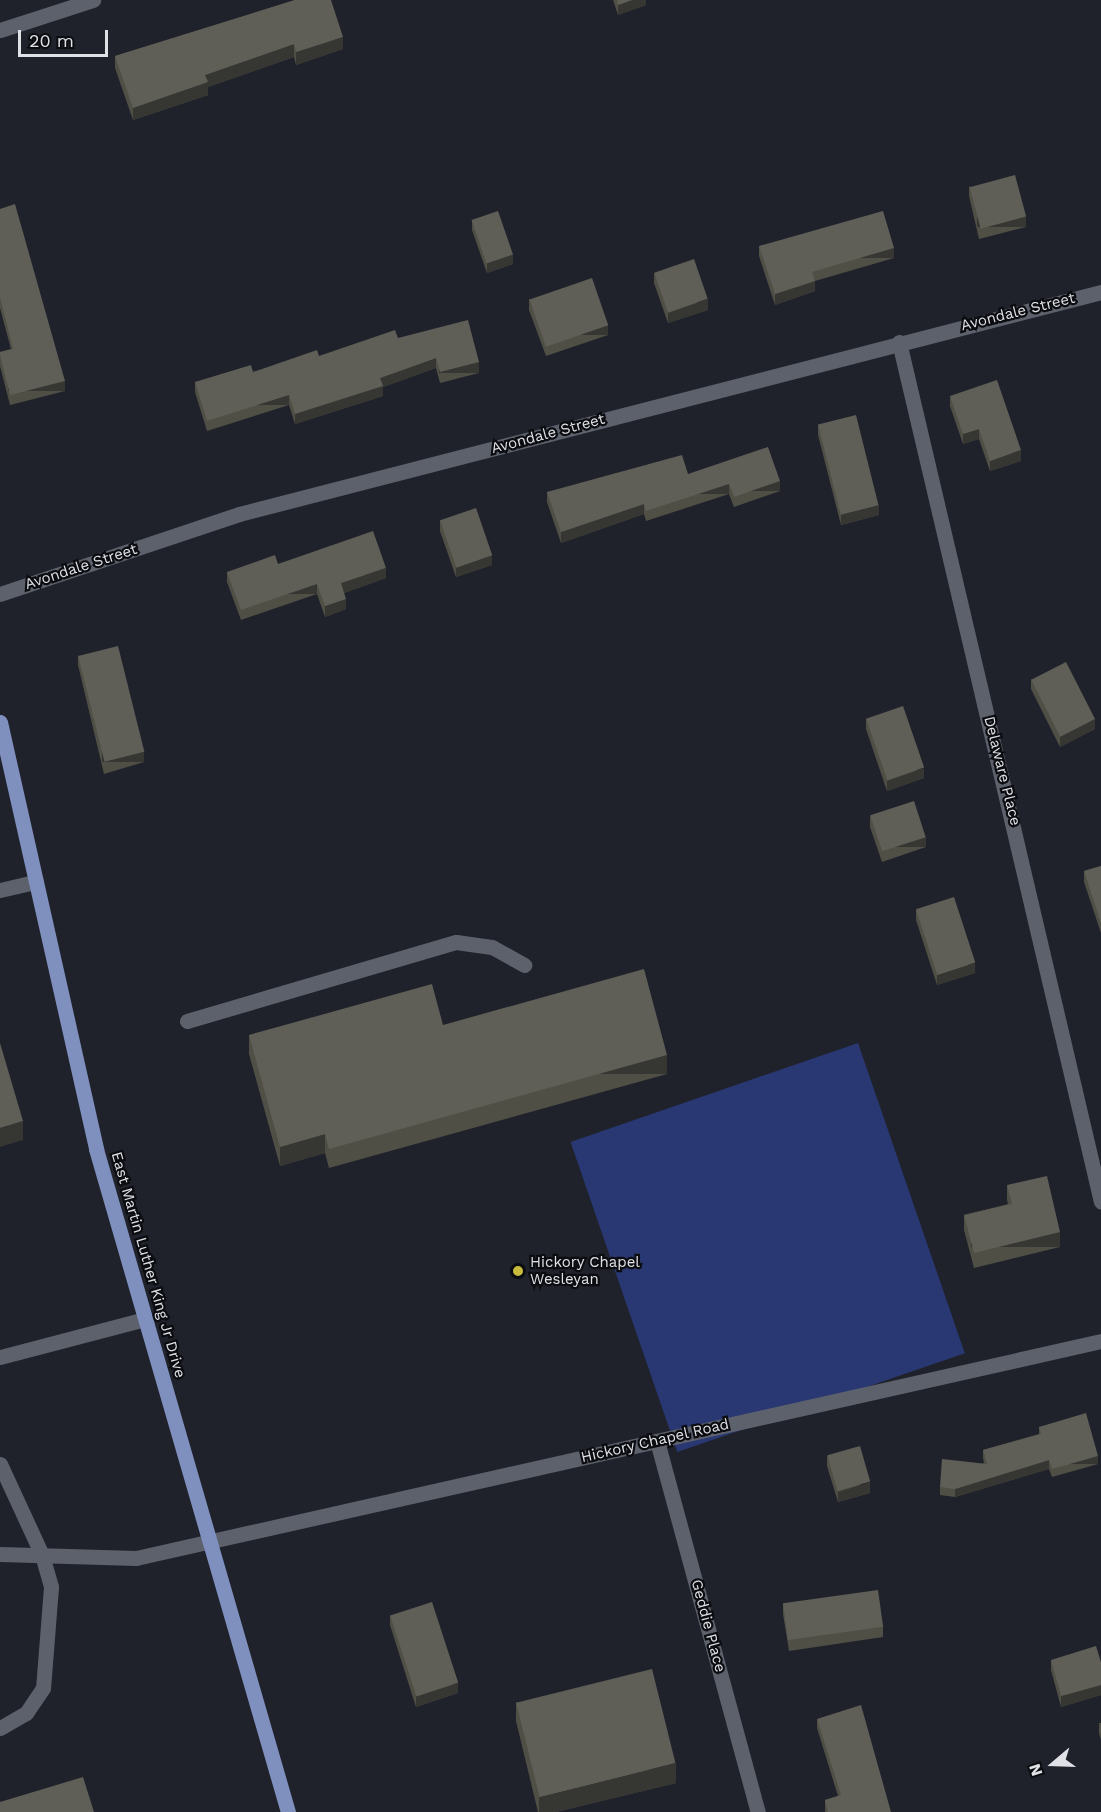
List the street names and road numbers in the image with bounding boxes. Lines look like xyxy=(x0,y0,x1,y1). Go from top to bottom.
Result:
street label: Avondale Street xyxy=(959,289,1077,335)
street label: Avondale Street xyxy=(489,410,607,458)
street label: Avondale Street xyxy=(23,540,139,594)
street label: Delaware Place xyxy=(980,714,1024,828)
street label: East Martin Luther King Jr Drive xyxy=(107,1149,189,1381)
street label: Hickory Chapel Road xyxy=(579,1415,731,1467)
street label: Geddie Place xyxy=(687,1578,729,1674)

